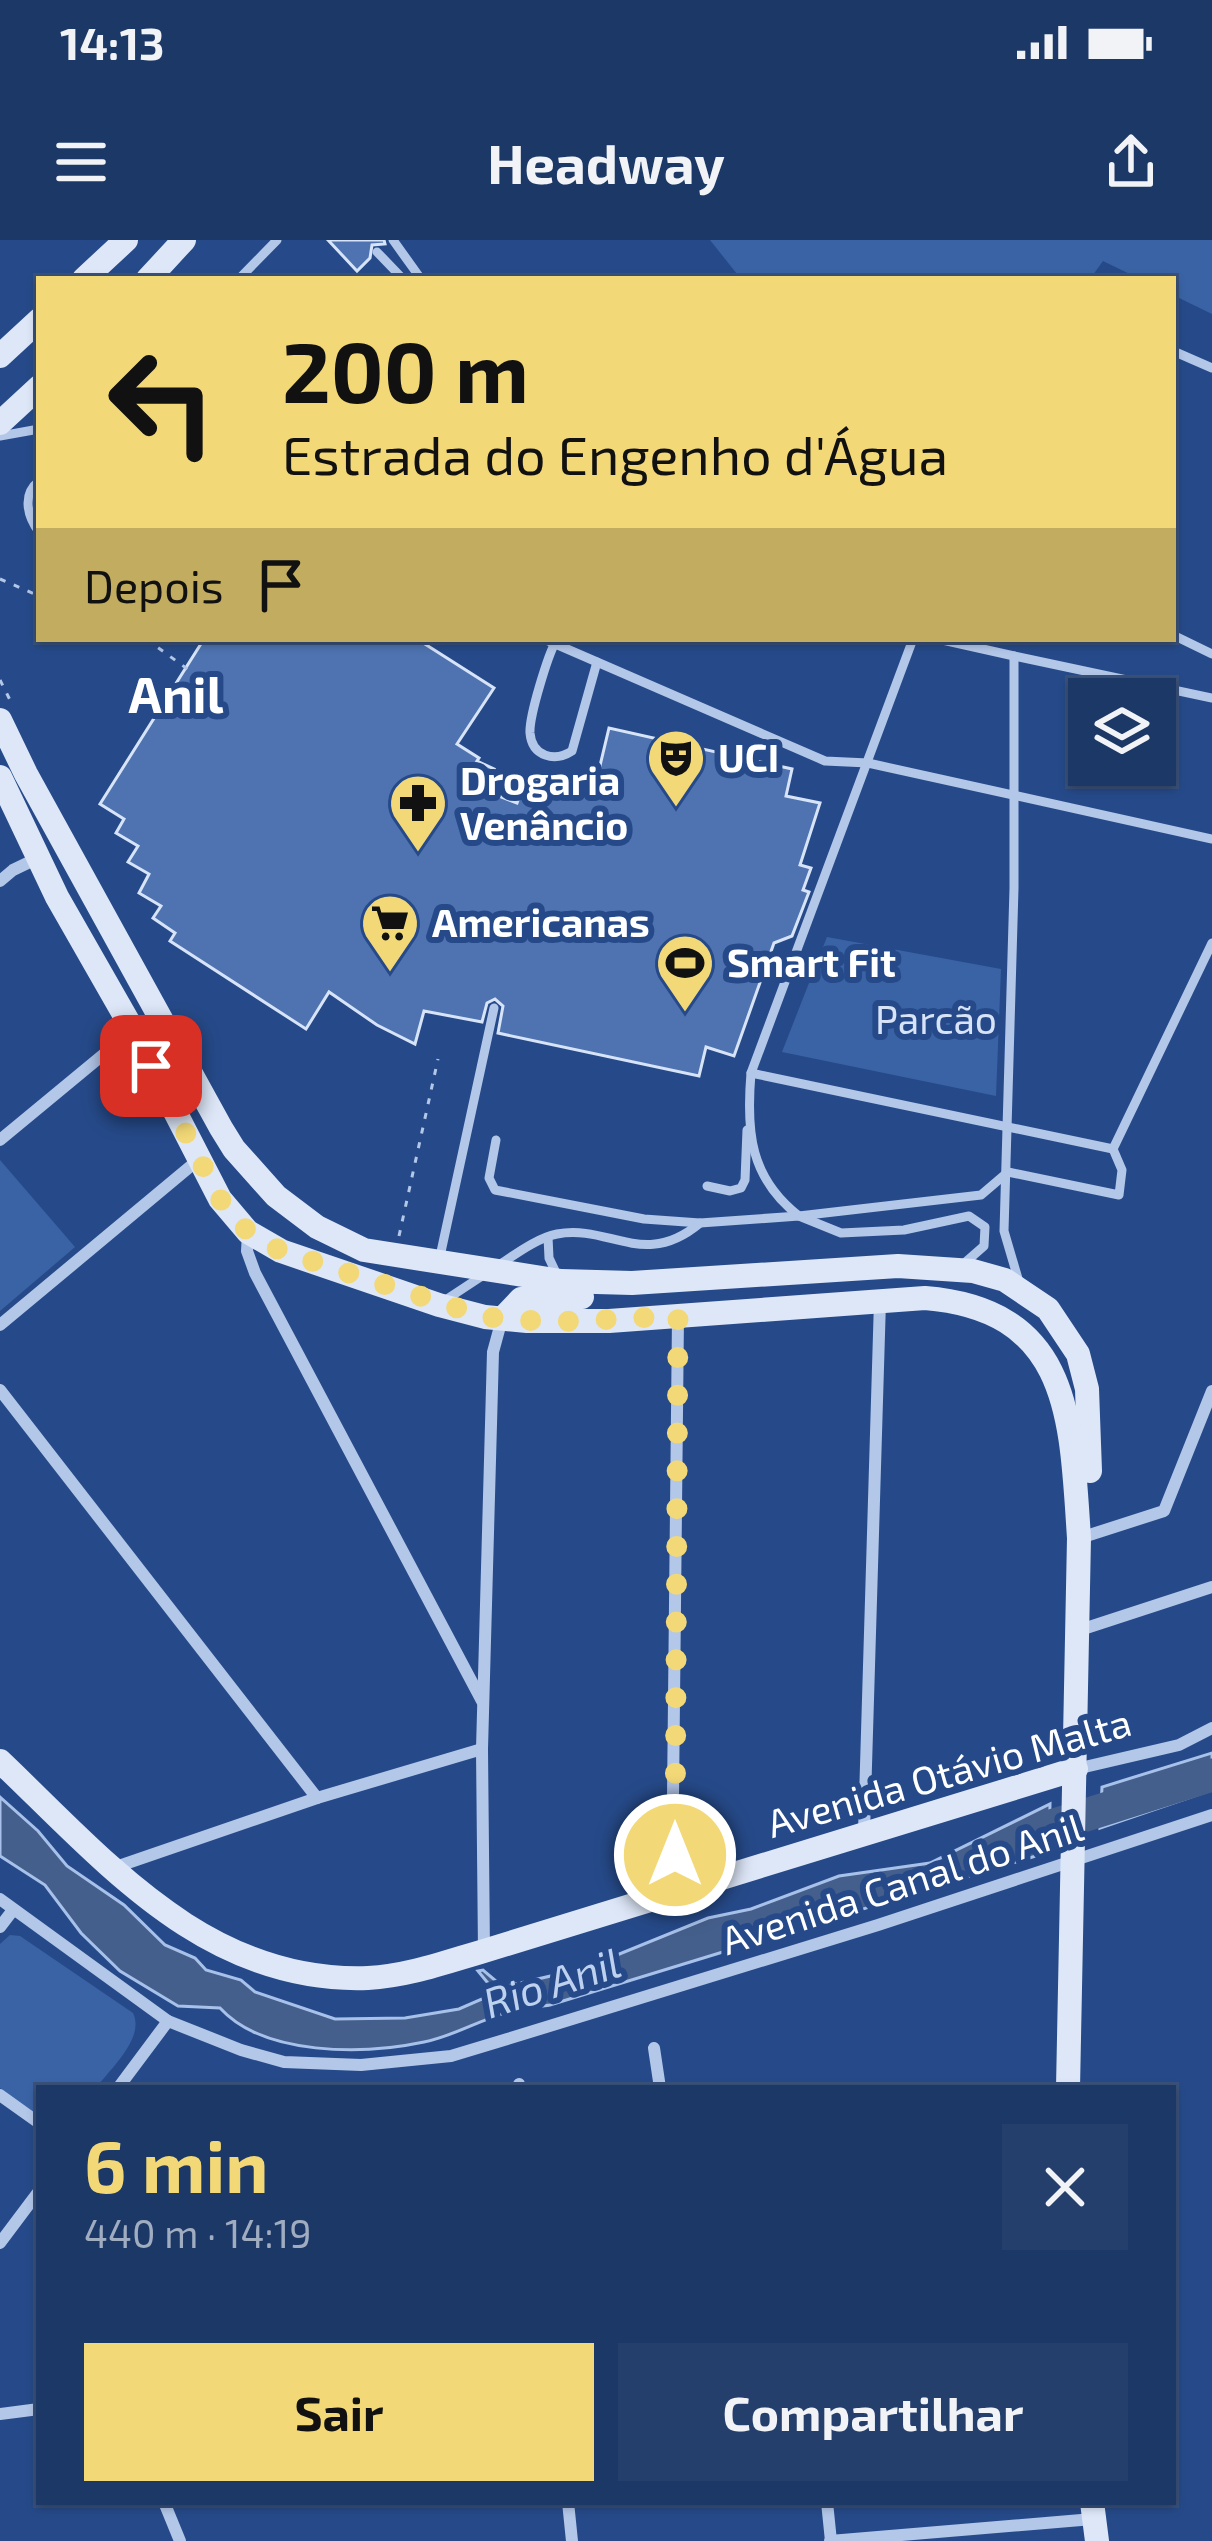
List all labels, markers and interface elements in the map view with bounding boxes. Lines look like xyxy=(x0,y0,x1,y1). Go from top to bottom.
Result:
text: 14:13 xyxy=(60,15,165,69)
icon: menu xyxy=(48,129,114,195)
icon: share xyxy=(1098,129,1164,195)
text: Headway xyxy=(487,130,725,195)
text: 200 m xyxy=(282,319,529,420)
icon: left xyxy=(84,324,240,480)
text: Estrada do Engenho d'Água xyxy=(282,421,948,486)
icon: arrive xyxy=(248,552,314,618)
text: Depois xyxy=(84,558,224,612)
district label: Anil xyxy=(129,662,224,723)
map controls xyxy=(1068,678,1176,786)
button: layers xyxy=(1068,678,1176,786)
theatre icon: UCI xyxy=(645,727,707,809)
place label: UCI xyxy=(718,733,779,780)
place label: Drogaria Venâncio xyxy=(460,756,628,848)
pharmacy icon: Drogaria Venâncio xyxy=(387,772,449,854)
supermarket icon: Americanas xyxy=(359,892,421,974)
place label: Americanas xyxy=(432,898,650,945)
sports icon: Smart Fit xyxy=(654,932,716,1014)
place label: Smart Fit xyxy=(727,938,896,985)
park label: Parcão xyxy=(875,995,997,1042)
pin xyxy=(100,1015,202,1117)
icon: arrive xyxy=(118,1033,184,1099)
street label: Avenida Otávio Malta xyxy=(761,1697,1136,1846)
position arrow xyxy=(612,1792,738,1918)
street label: Avenida Canal do Anil xyxy=(715,1802,1089,1963)
water label: Rio Anil xyxy=(476,1935,626,2027)
text: 6 min xyxy=(84,2121,269,2207)
button: close xyxy=(1002,2124,1128,2250)
text: 440 m · 14:19 xyxy=(84,2209,312,2256)
button: Sair xyxy=(84,2343,594,2481)
button: Compartilhar xyxy=(618,2343,1128,2481)

